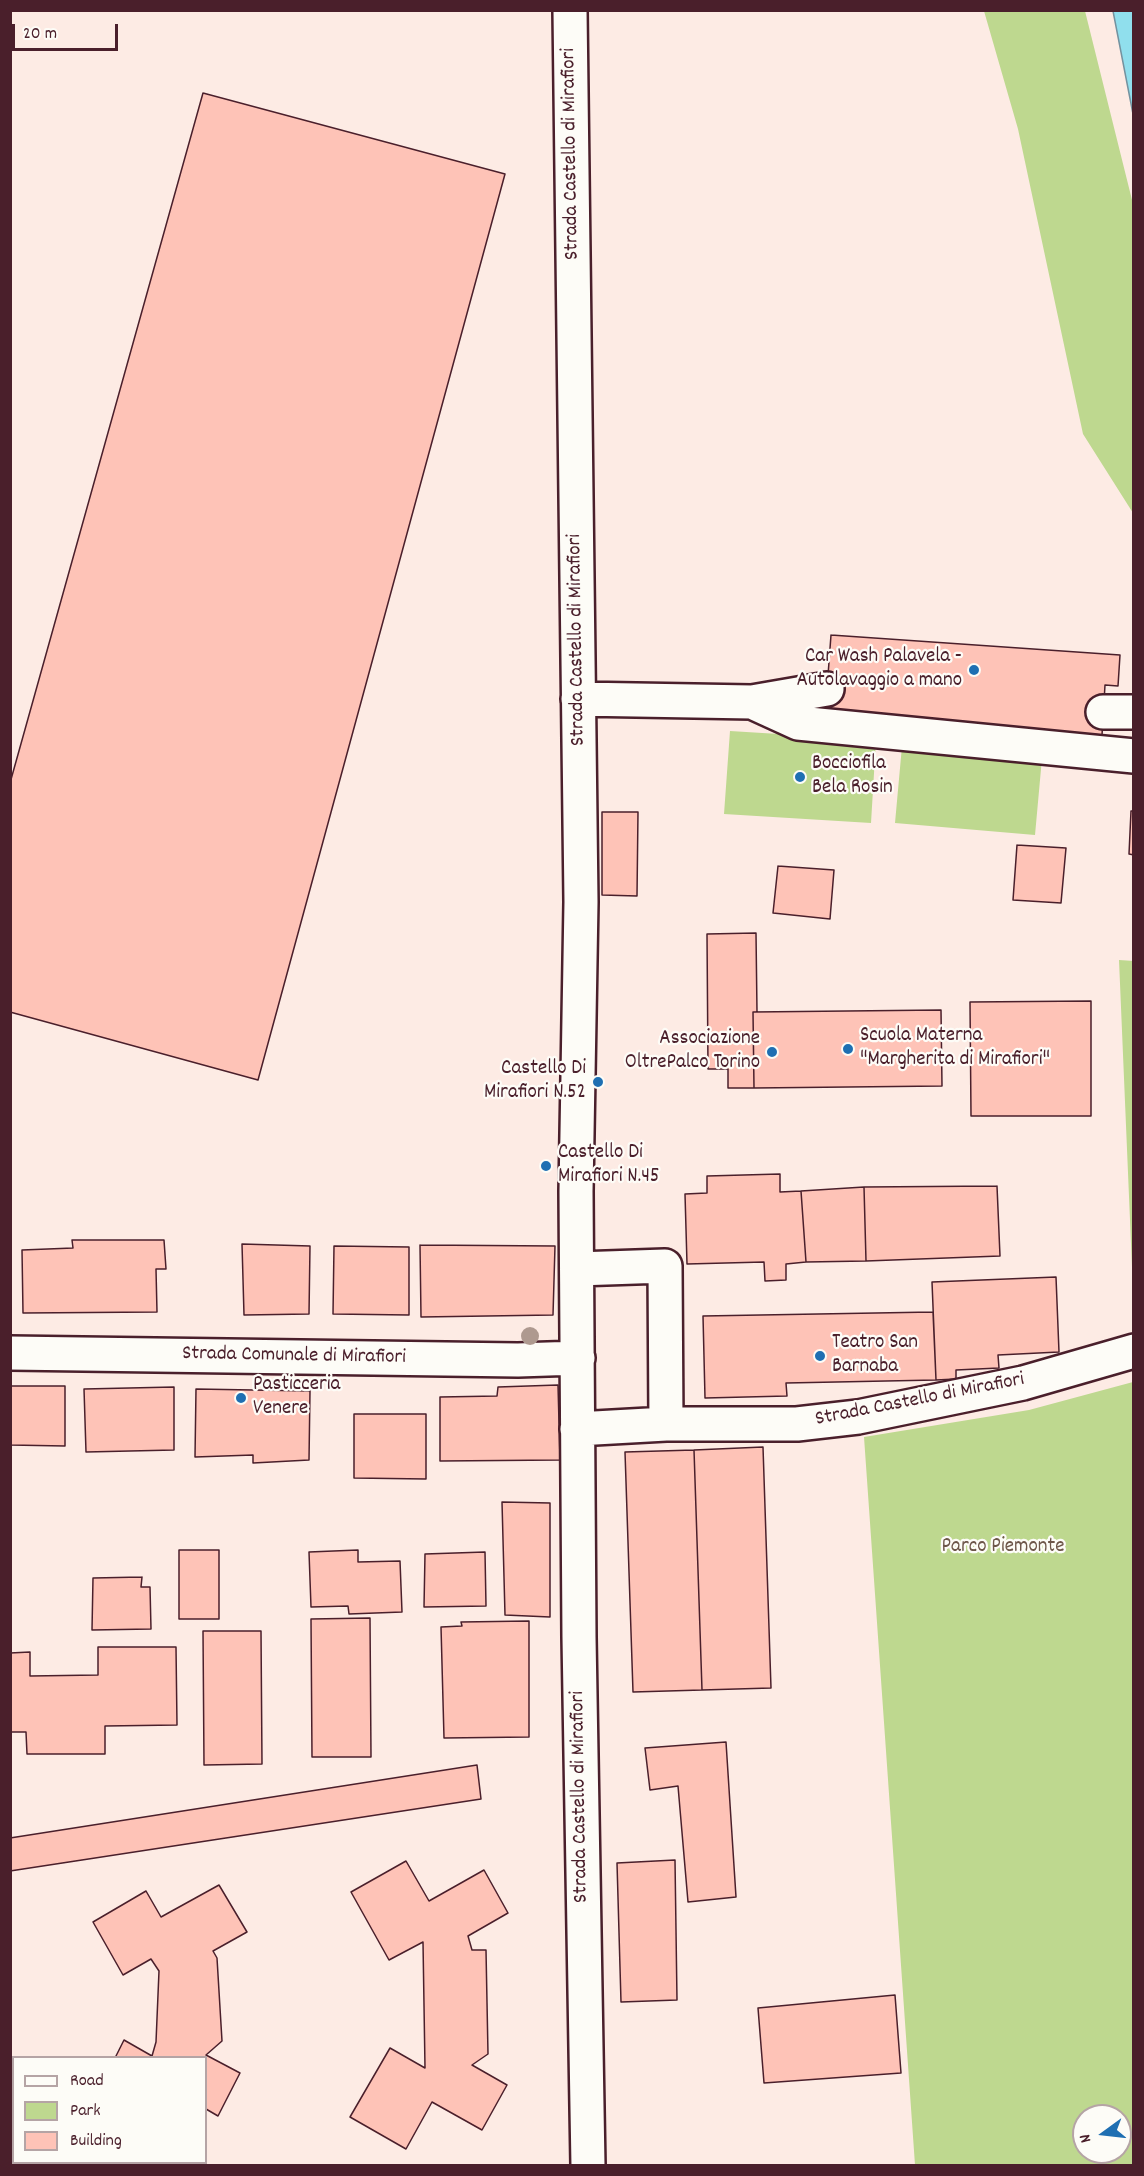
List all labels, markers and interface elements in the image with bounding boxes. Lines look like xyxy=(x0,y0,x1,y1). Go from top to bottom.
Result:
scale bar xyxy=(15,12,122,50)
text: 20 m xyxy=(23,22,57,47)
street label: Strada Castello di Mirafiori xyxy=(558,48,586,260)
street label: Strada Castello di Mirafiori xyxy=(564,534,592,746)
place label: Car Wash Palavela - Autolavaggio a mano xyxy=(797,645,962,695)
marker: Car Wash Palavela - Autolavaggio a mano xyxy=(967,663,981,677)
place label: Bocciofila Bela Rosin xyxy=(812,752,893,802)
marker: Bocciofila Bela Rosin xyxy=(793,770,807,784)
place label: Scuola Materna "Margherita di Mirafiori" xyxy=(860,1024,1050,1074)
place label: Associazione OltrePalco Torino xyxy=(625,1027,760,1077)
marker: Scuola Materna "Margherita di Mirafiori" xyxy=(841,1042,855,1056)
marker: Associazione OltrePalco Torino xyxy=(765,1045,779,1059)
place label: Castello Di Mirafiori N.52 xyxy=(484,1057,586,1107)
marker: Castello Di Mirafiori N.52 xyxy=(591,1075,605,1089)
place label: Castello Di Mirafiori N.45 xyxy=(558,1141,660,1191)
marker: Castello Di Mirafiori N.45 xyxy=(539,1159,553,1173)
place label: Teatro San Barnaba xyxy=(832,1331,918,1381)
street label: Strada Comunale di Mirafiori xyxy=(182,1342,406,1372)
marker: Teatro San Barnaba xyxy=(813,1349,827,1363)
street label: Strada Castello di Mirafiori xyxy=(813,1368,1027,1434)
place label: Pasticceria Venere xyxy=(253,1373,340,1423)
marker: Pasticceria Venere xyxy=(234,1391,248,1405)
park label: Parco Piemonte xyxy=(942,1535,1064,1561)
street label: Strada Castello di Mirafiori xyxy=(567,1691,595,1903)
legend xyxy=(12,2056,207,2164)
text: Road xyxy=(70,2069,104,2094)
text: Park xyxy=(70,2099,101,2124)
north arrow xyxy=(1072,2104,1132,2164)
text: Building xyxy=(70,2129,122,2154)
text: N xyxy=(1074,2131,1098,2145)

